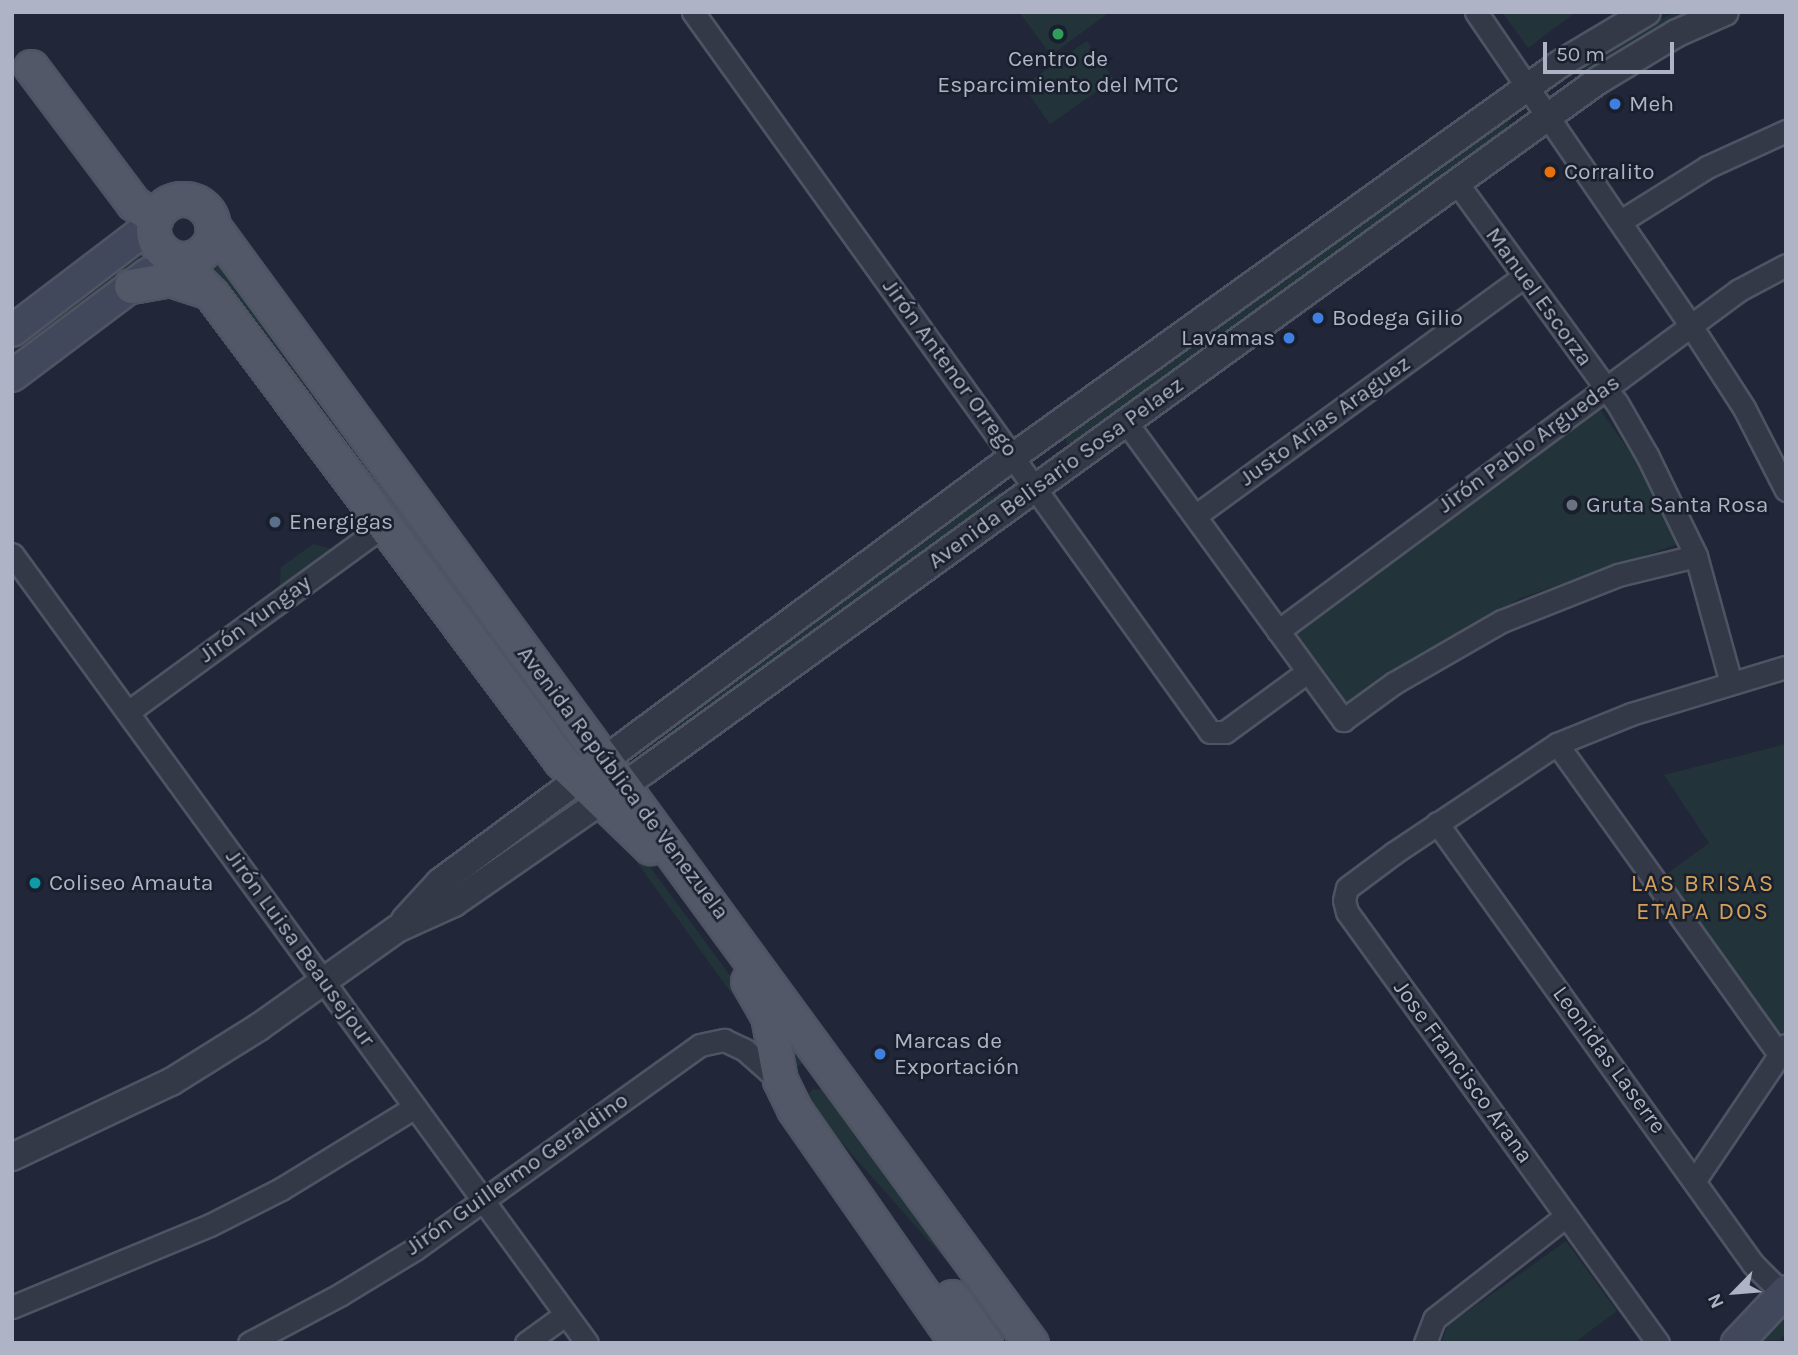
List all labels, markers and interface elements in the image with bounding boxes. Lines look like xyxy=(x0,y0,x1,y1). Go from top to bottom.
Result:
marker: Centro de Esparcimiento del MTC xyxy=(1050,26,1066,42)
scale bar xyxy=(1546,28,1677,72)
text: 50 m xyxy=(1556,42,1605,66)
place label: Centro de Esparcimiento del MTC xyxy=(937,45,1179,99)
place label: Meh xyxy=(1629,90,1674,118)
marker: Meh xyxy=(1607,96,1623,112)
place label: Corralito xyxy=(1564,158,1654,186)
marker: Corralito xyxy=(1542,164,1558,180)
street label: Manuel Escorza xyxy=(1479,222,1599,372)
street label: Jirón Antenor Orrego xyxy=(876,274,1024,462)
place label: Bodega Gilio xyxy=(1332,304,1463,332)
marker: Bodega Gilio xyxy=(1310,310,1326,326)
place label: Lavamas xyxy=(1181,324,1275,352)
marker: Lavamas xyxy=(1281,330,1297,346)
street label: Justo Arias Araguez xyxy=(1234,350,1416,492)
street label: Jirón Pablo Arguedas xyxy=(1433,369,1625,519)
street label: Avenida Belisario Sosa Pelaez xyxy=(923,371,1189,575)
place label: Gruta Santa Rosa xyxy=(1586,491,1768,519)
marker: Gruta Santa Rosa xyxy=(1564,497,1580,513)
place label: Energigas xyxy=(289,508,393,536)
marker: Energigas xyxy=(267,514,283,530)
street label: Jirón Yungay xyxy=(194,569,316,669)
street label: Avenida República de Venezuela xyxy=(511,641,735,925)
street label: Jirón Luisa Beausejour xyxy=(219,844,381,1052)
place label: Coliseo Amauta xyxy=(49,869,214,897)
district label: LAS BRISAS ETAPA DOS xyxy=(1632,870,1774,926)
marker: Coliseo Amauta xyxy=(27,875,43,891)
street label: Jose Francisco Arana xyxy=(1387,975,1539,1169)
street label: Leonidas Laserre xyxy=(1546,981,1672,1139)
place label: Marcas de Exportación xyxy=(894,1027,1019,1081)
marker: Marcas de Exportación xyxy=(872,1046,888,1062)
street label: Jirón Guillermo Geraldino xyxy=(400,1087,634,1261)
north arrow xyxy=(1700,1257,1770,1327)
text: N xyxy=(1703,1290,1729,1312)

